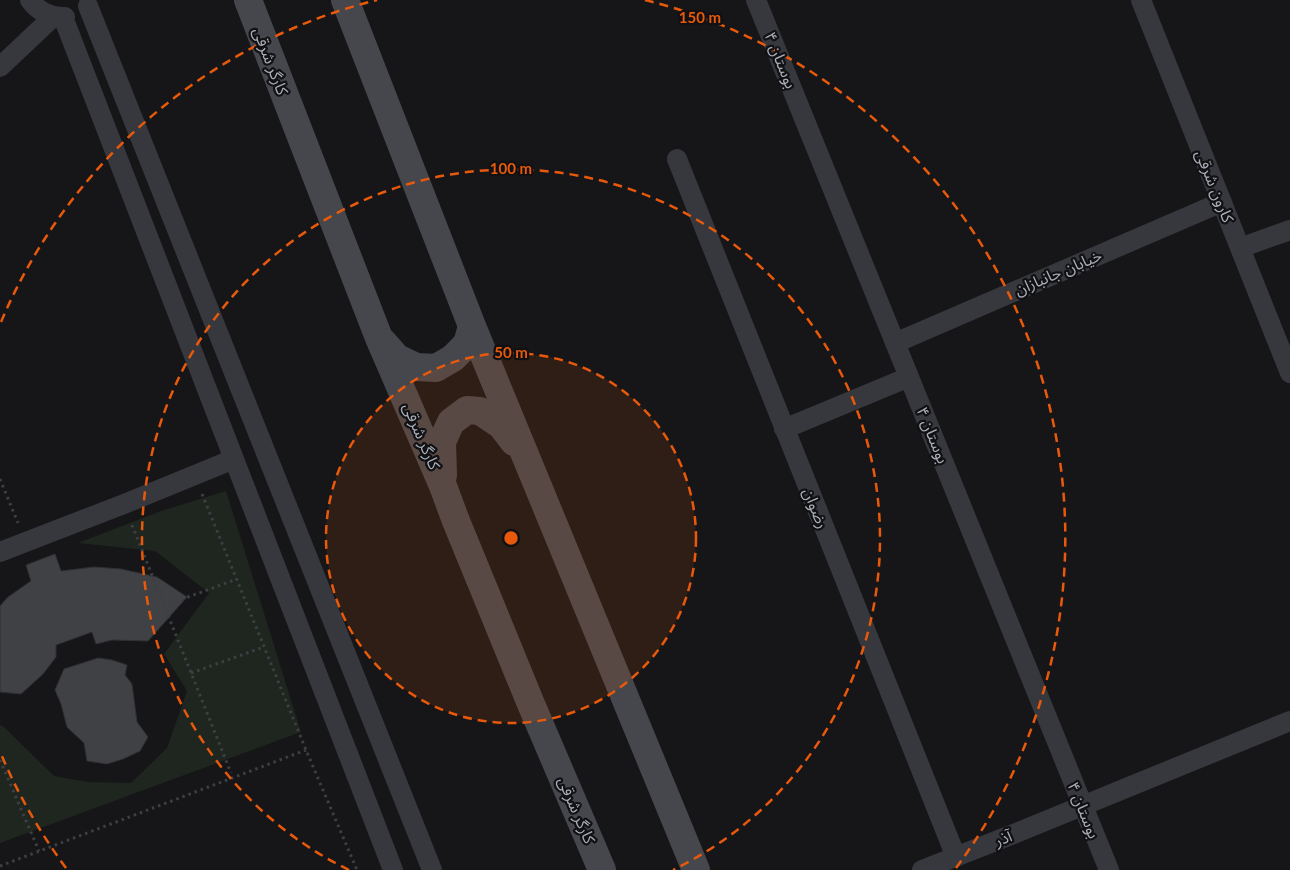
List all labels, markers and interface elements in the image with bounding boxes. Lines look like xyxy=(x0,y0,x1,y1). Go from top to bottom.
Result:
text: 150 m xyxy=(679,8,721,26)
street label: کارگر شرقی xyxy=(249,24,293,98)
street label: بوستان ۴ xyxy=(761,29,801,91)
street label: کارون شرقی xyxy=(1191,147,1239,226)
text: 100 m xyxy=(490,159,532,177)
street label: خیابان جانبازان xyxy=(1011,245,1105,299)
text: 50 m xyxy=(494,343,528,361)
street label: کارگر شرقی xyxy=(399,399,445,473)
street label: بوستان ۴ xyxy=(913,404,953,466)
street label: رضوان xyxy=(799,485,833,531)
centre of rings xyxy=(502,529,520,547)
street label: کارگر شرقی xyxy=(554,773,600,847)
street label: بوستان ۴ xyxy=(1064,779,1104,841)
street label: آذر xyxy=(990,825,1016,851)

